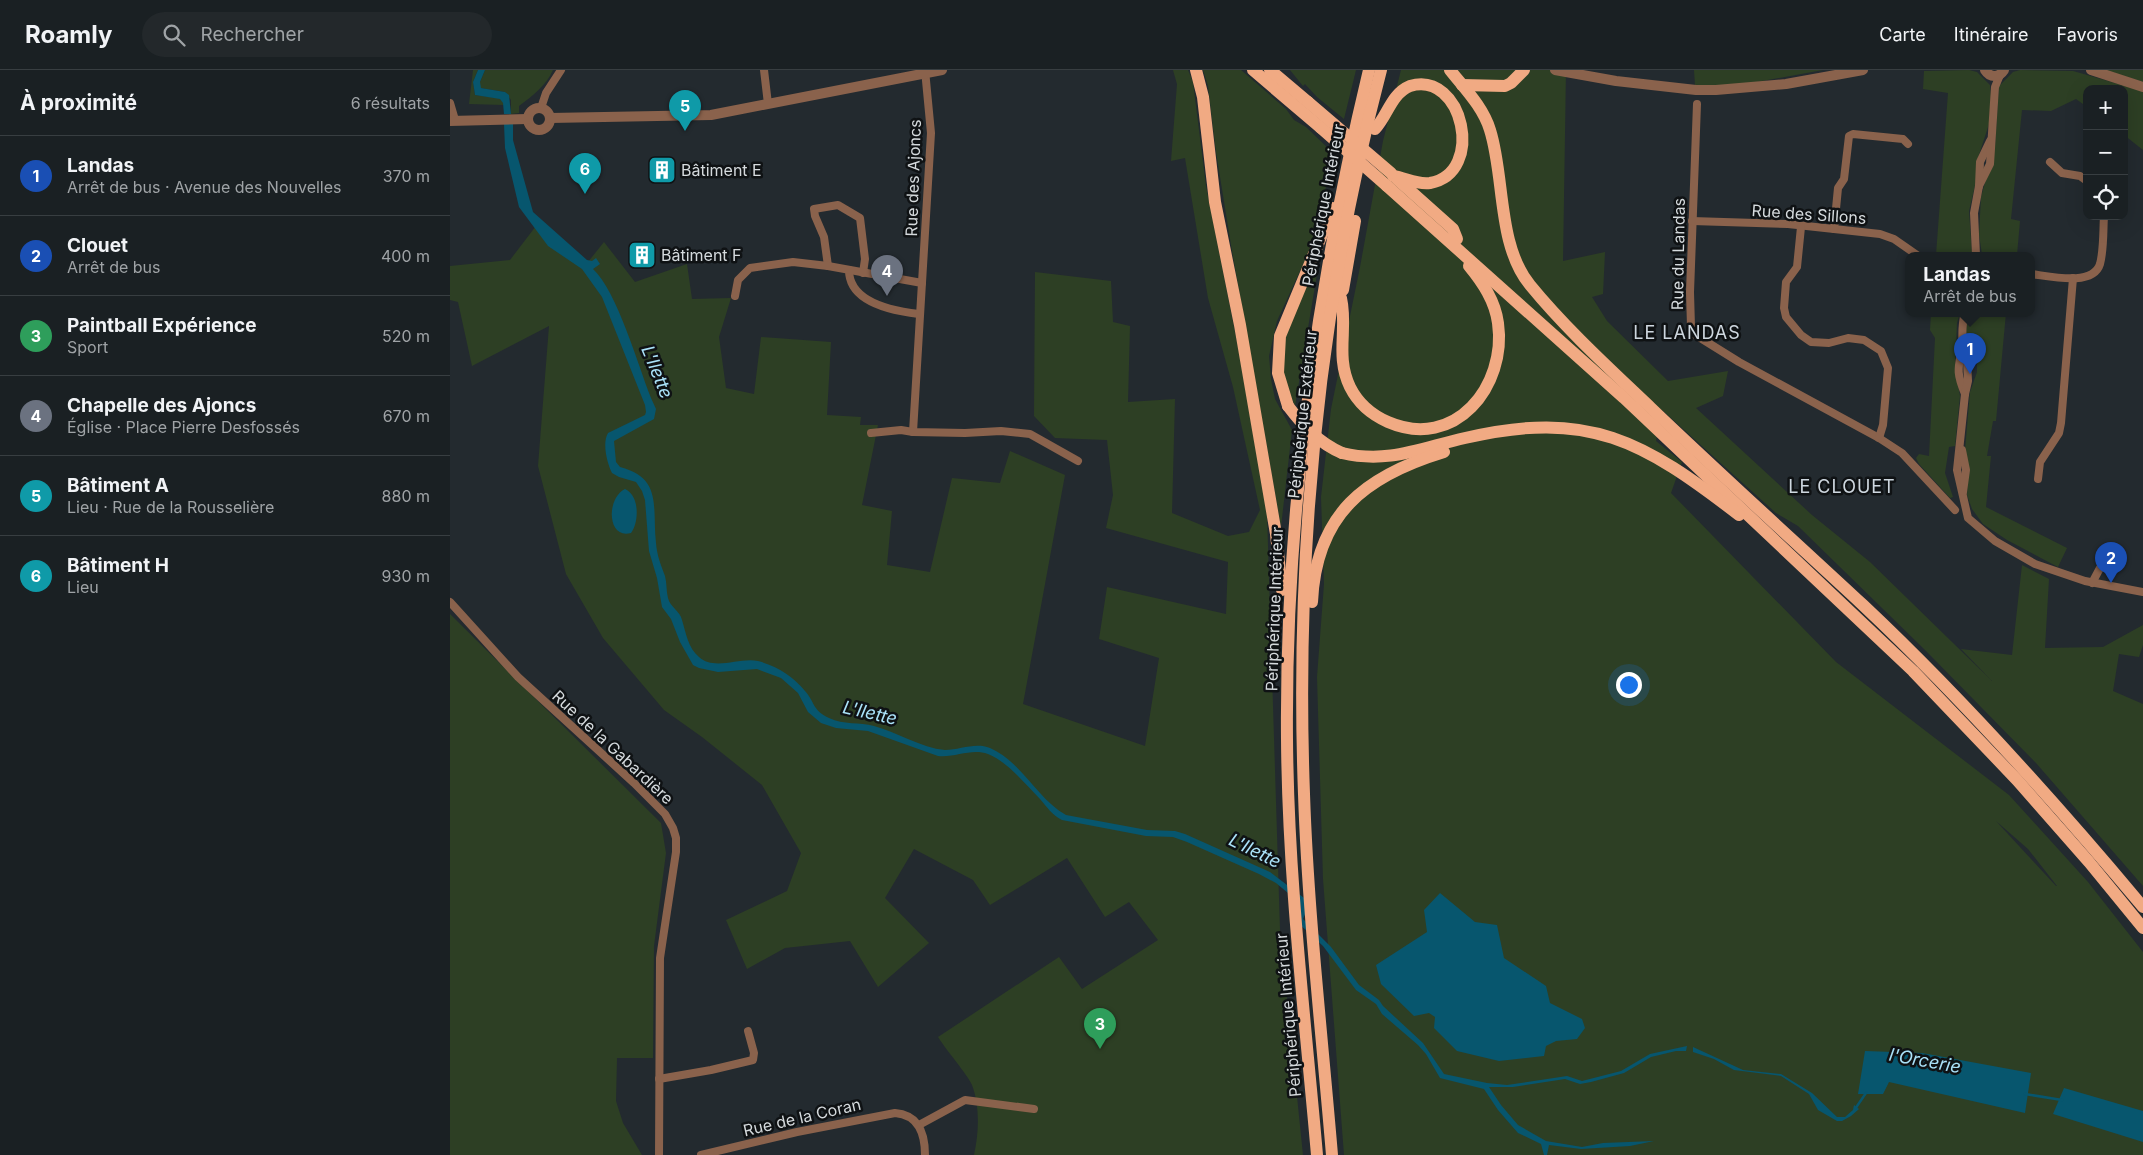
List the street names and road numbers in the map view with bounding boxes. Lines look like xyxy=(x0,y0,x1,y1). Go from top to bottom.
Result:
street label: Rue des Ajoncs xyxy=(901,119,925,237)
street label: Périphérique Intérieur xyxy=(1297,122,1349,288)
street label: Rue du Landas xyxy=(1667,198,1689,310)
street label: Rue des Sillons xyxy=(1751,200,1867,228)
street label: Périphérique Extérieur xyxy=(1283,329,1321,499)
street label: Périphérique Intérieur xyxy=(1261,526,1287,692)
street label: Rue de la Gabardière xyxy=(548,686,678,808)
street label: Périphérique Intérieur xyxy=(1271,932,1305,1098)
street label: Rue de la Coran xyxy=(741,1094,863,1140)

